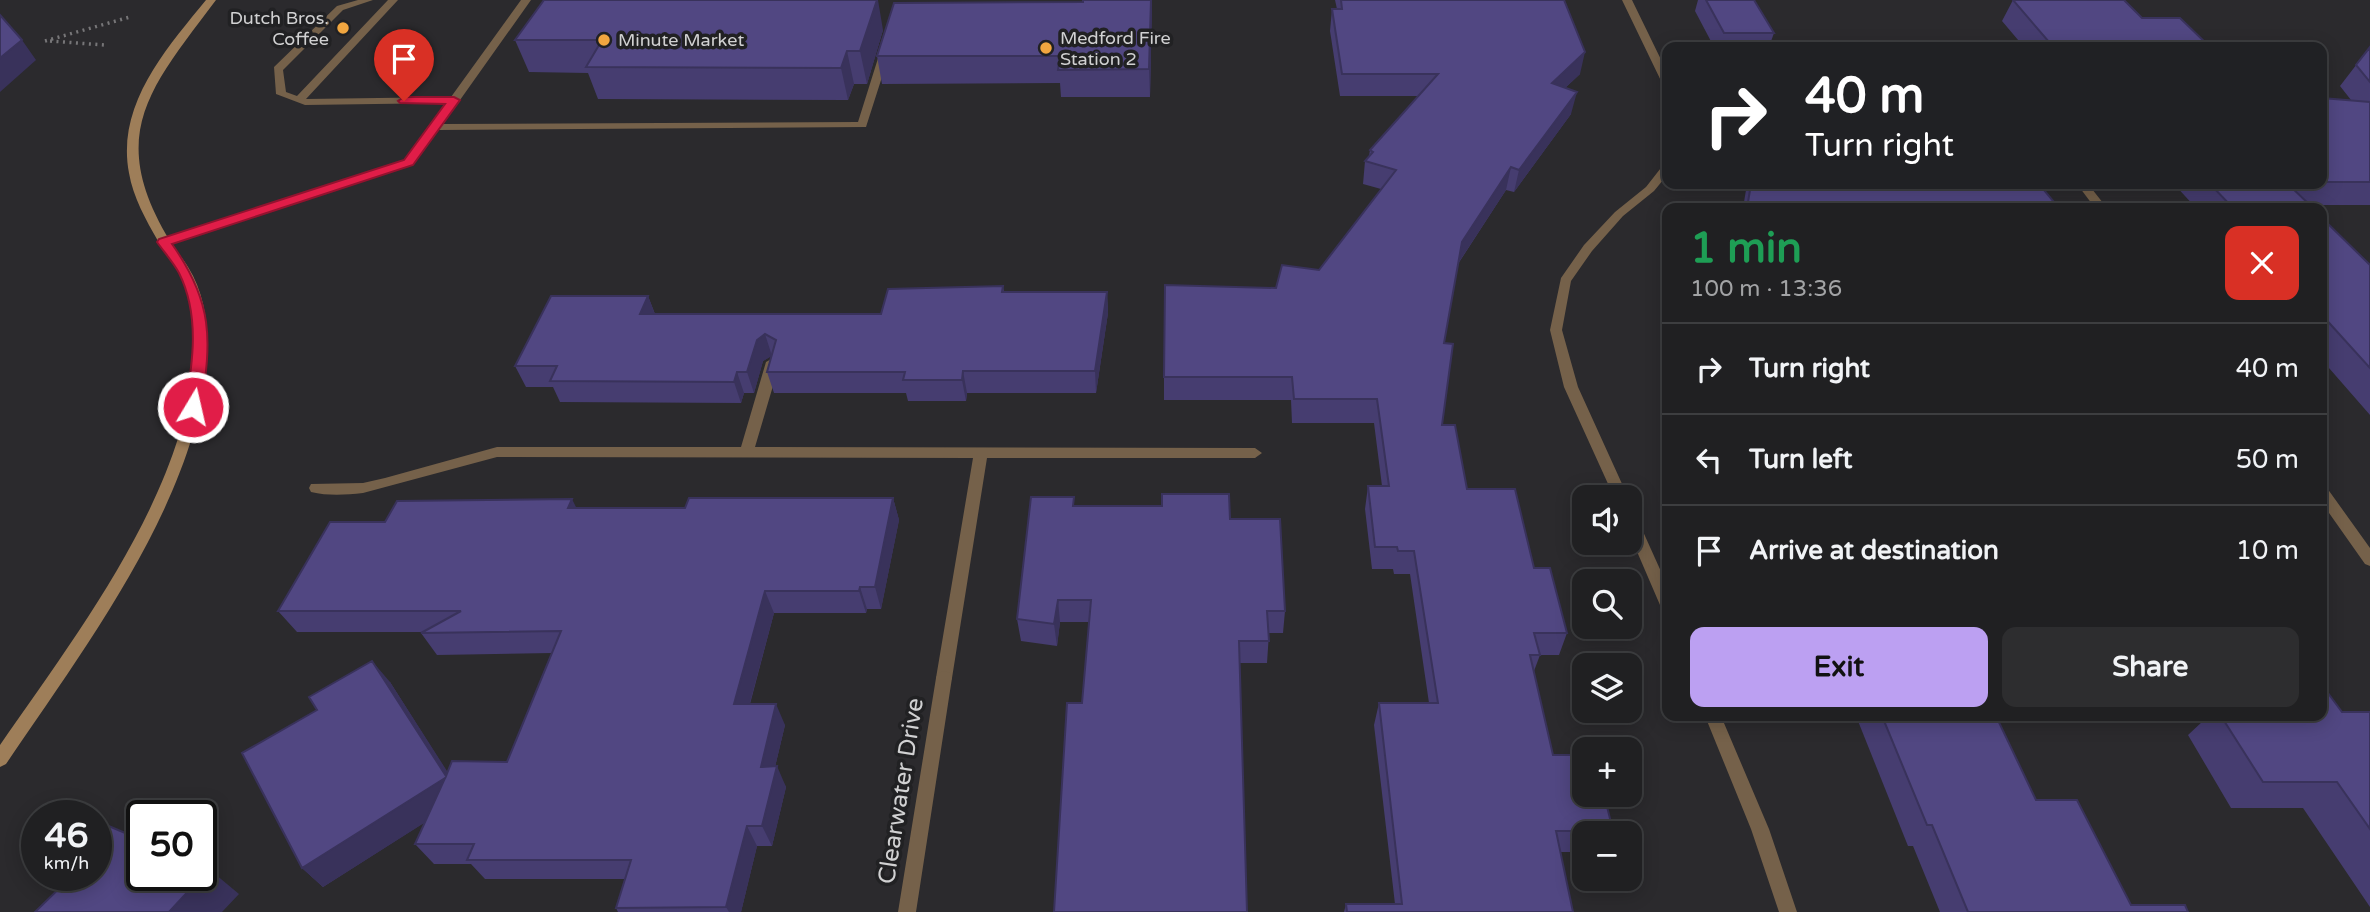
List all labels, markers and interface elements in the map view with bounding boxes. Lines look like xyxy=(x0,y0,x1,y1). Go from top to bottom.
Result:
place label: Dutch Bros. Coffee xyxy=(229,7,329,50)
marker: Dutch Bros. Coffee xyxy=(335,20,351,36)
place label: Medford Fire Station 2 xyxy=(1060,27,1171,70)
pin xyxy=(374,29,434,101)
place label: Minute Market xyxy=(618,29,744,51)
marker: Minute Market xyxy=(596,32,612,48)
icon: arrive xyxy=(385,40,423,78)
marker: Medford Fire Station 2 xyxy=(1038,40,1054,56)
text: 40 m xyxy=(1805,67,1924,126)
icon: right xyxy=(1690,70,1781,161)
text: Turn right xyxy=(1805,127,1954,165)
text: 1 min xyxy=(1690,223,1802,274)
button: close xyxy=(2225,226,2299,300)
text: 100 m · 13:36 xyxy=(1690,275,1842,303)
icon: right xyxy=(1690,350,1728,388)
text: Turn right xyxy=(1749,353,1870,384)
text: 40 m xyxy=(2236,353,2299,384)
position arrow xyxy=(156,370,230,444)
icon: left xyxy=(1690,441,1728,479)
text: Turn left xyxy=(1749,444,1852,475)
text: 50 m xyxy=(2236,444,2299,475)
map controls xyxy=(1572,485,1642,891)
button: sound xyxy=(1572,485,1642,555)
icon: arrive xyxy=(1690,532,1728,570)
text: Arrive at destination xyxy=(1749,535,1999,566)
text: 10 m xyxy=(2236,535,2299,566)
button: search xyxy=(1572,569,1642,639)
button: Exit xyxy=(1690,627,1988,707)
button: Share xyxy=(2002,627,2299,707)
button: layers xyxy=(1572,653,1642,723)
street label: Clearwater Drive xyxy=(872,696,930,886)
button: + xyxy=(1572,737,1642,807)
speed limit sign: 50 xyxy=(126,800,217,891)
text: 46 xyxy=(45,815,88,857)
button: − xyxy=(1572,821,1642,891)
text: km/h xyxy=(44,852,89,874)

